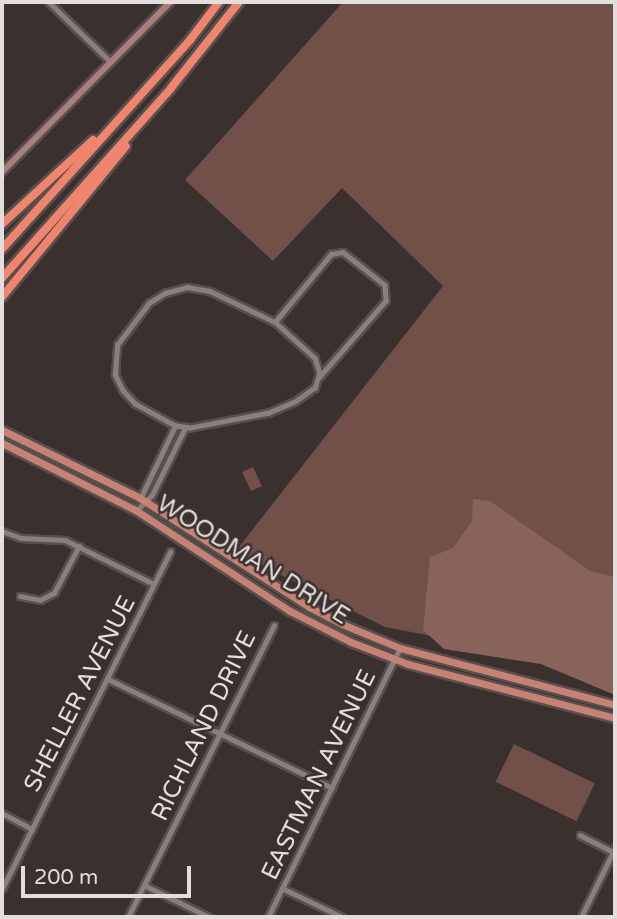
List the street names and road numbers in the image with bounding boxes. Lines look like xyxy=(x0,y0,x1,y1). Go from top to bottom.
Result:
street label: WOODMAN DRIVE xyxy=(151,489,355,631)
street label: SHELLER AVENUE xyxy=(18,591,142,797)
street label: RICHLAND DRIVE xyxy=(146,626,262,826)
street label: EASTMAN AVENUE xyxy=(256,665,382,885)

